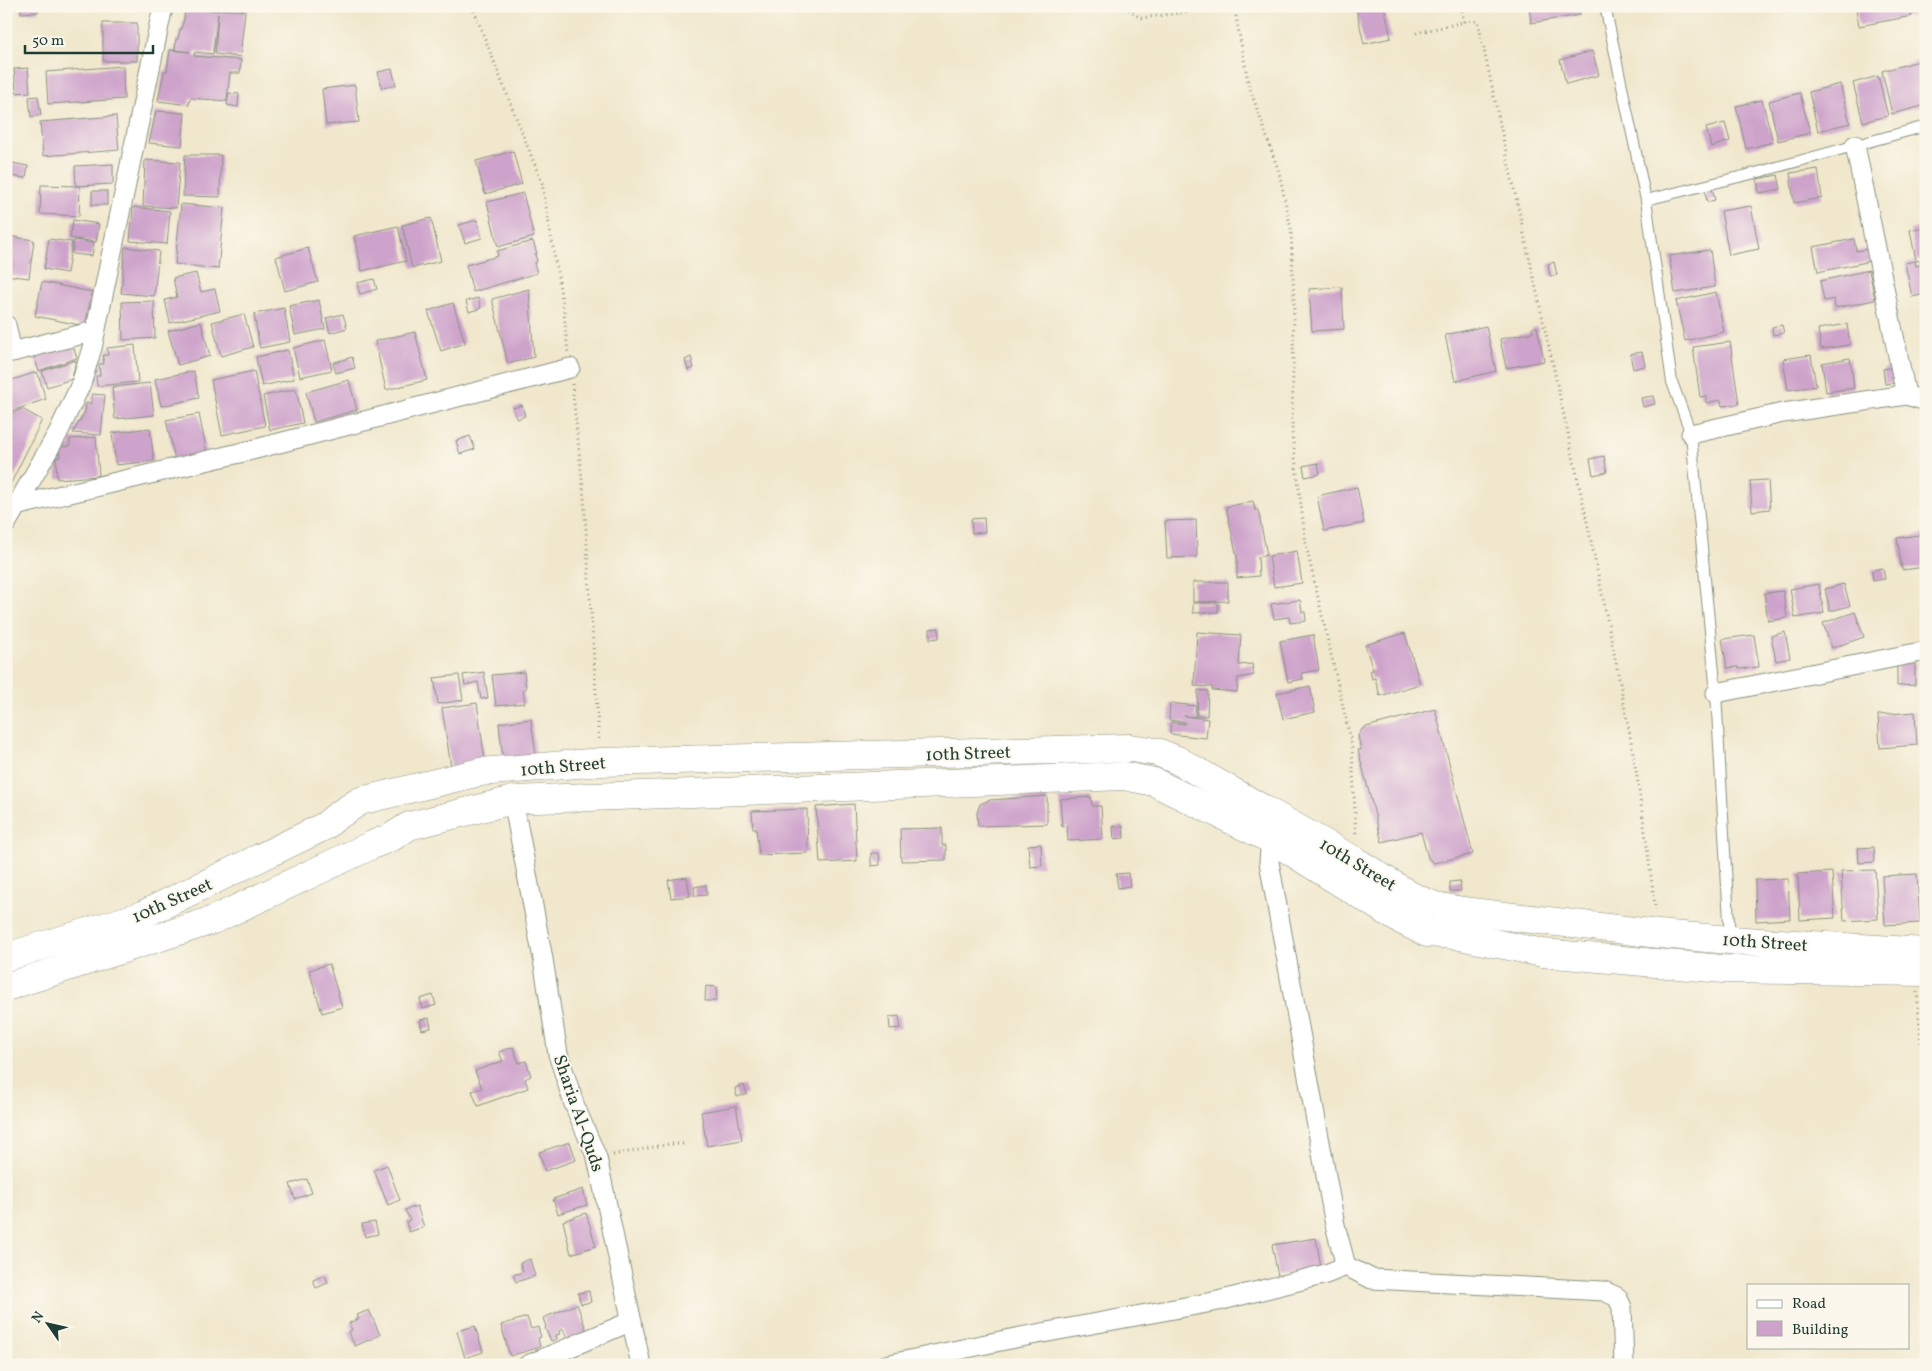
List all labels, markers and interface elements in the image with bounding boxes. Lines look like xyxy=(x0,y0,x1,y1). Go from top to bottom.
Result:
scale bar xyxy=(25,22,152,54)
text: 50 m xyxy=(32,31,64,52)
street label: 10th Street xyxy=(925,741,1011,768)
street label: 10th Street xyxy=(519,751,607,784)
street label: 10th Street xyxy=(1314,833,1400,898)
street label: 10th Street xyxy=(128,873,217,930)
street label: 10th Street xyxy=(1721,928,1808,959)
street label: Sharia Al-Quds xyxy=(546,1052,609,1175)
legend xyxy=(1747,1284,1910,1348)
text: Road xyxy=(1792,1294,1826,1315)
north arrow xyxy=(22,1298,72,1348)
text: N xyxy=(28,1308,49,1327)
text: Building xyxy=(1792,1320,1849,1341)

